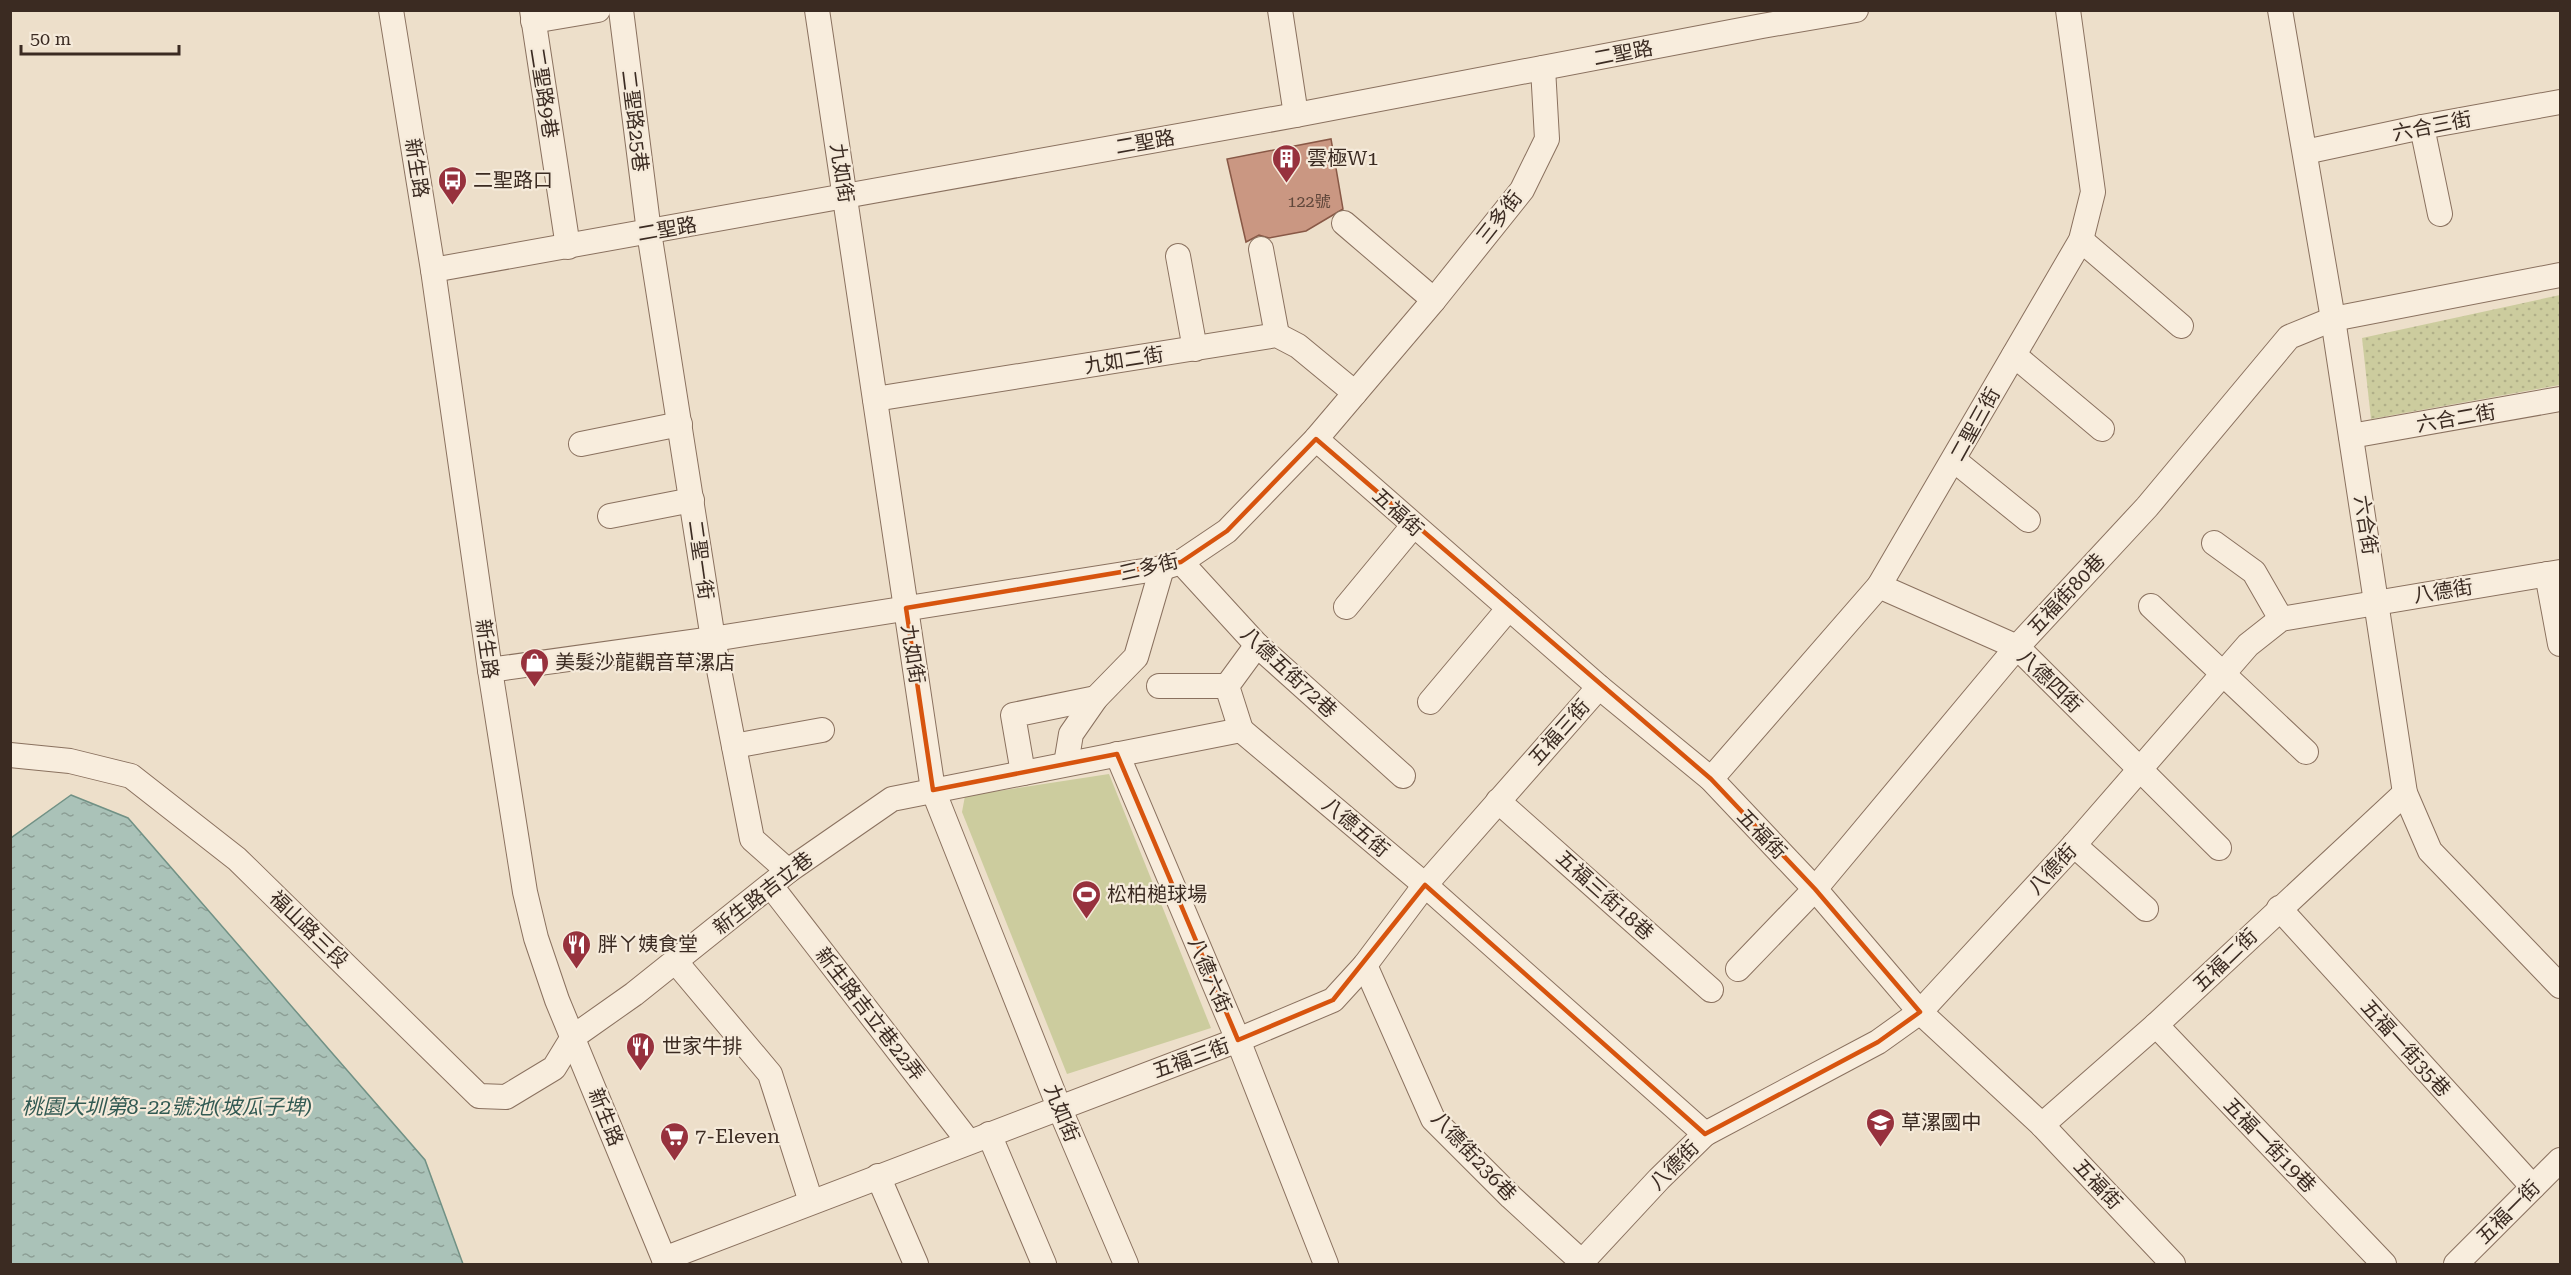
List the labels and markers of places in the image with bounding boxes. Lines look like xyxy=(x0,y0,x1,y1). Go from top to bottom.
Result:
building icon: 雲極W1 xyxy=(1270,142,1302,184)
place label: 雲極W1 xyxy=(1307,146,1378,170)
bus stop icon: 二聖路口 xyxy=(436,164,468,206)
place label: 二聖路口 xyxy=(473,168,553,192)
shop icon: 美髮沙龍觀音草漯店 xyxy=(518,646,550,688)
place label: 美髮沙龍觀音草漯店 xyxy=(555,650,735,674)
sports icon: 松柏槌球場 xyxy=(1070,878,1102,920)
place label: 松柏槌球場 xyxy=(1107,882,1207,906)
restaurant icon: 胖ㄚ姨食堂 xyxy=(561,928,593,970)
place label: 胖ㄚ姨食堂 xyxy=(598,932,698,956)
restaurant icon: 世家牛排 xyxy=(625,1030,657,1072)
place label: 世家牛排 xyxy=(662,1034,742,1058)
school or university icon: 草漯國中 xyxy=(1864,1106,1896,1148)
place label: 草漯國中 xyxy=(1901,1110,1981,1134)
supermarket icon: 7-Eleven xyxy=(658,1120,690,1162)
place label: 7-Eleven xyxy=(695,1124,780,1148)

